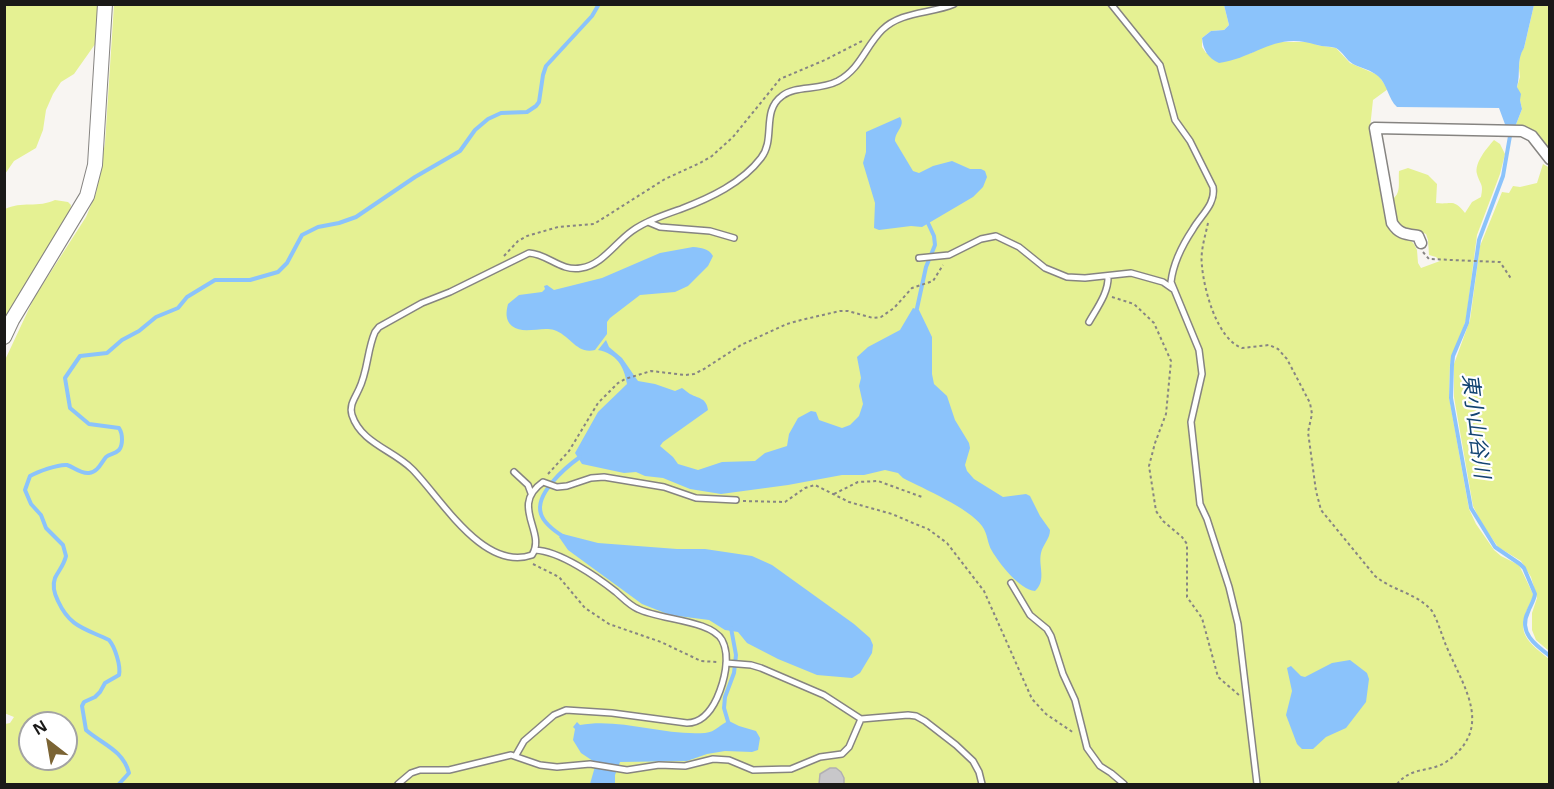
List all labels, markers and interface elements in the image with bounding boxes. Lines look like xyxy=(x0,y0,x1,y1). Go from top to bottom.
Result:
water label: 東小山谷川 xyxy=(1456,372,1494,480)
north arrow xyxy=(18,711,78,771)
text: N xyxy=(29,715,51,740)

